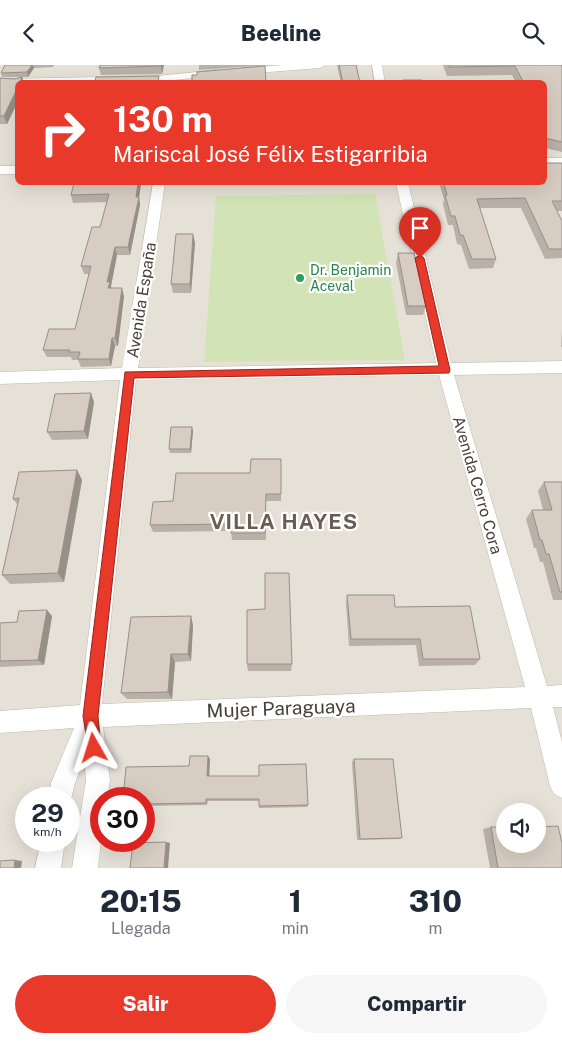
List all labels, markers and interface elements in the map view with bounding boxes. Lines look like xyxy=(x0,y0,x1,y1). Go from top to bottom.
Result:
icon: back xyxy=(15,19,43,47)
icon: search xyxy=(519,19,547,47)
text: Beeline xyxy=(241,20,321,46)
text: 130 m xyxy=(113,99,213,140)
icon: right xyxy=(30,100,95,165)
text: Mariscal José Félix Estigarribia xyxy=(113,141,428,167)
pin xyxy=(399,207,441,258)
icon: arrive xyxy=(406,214,434,242)
street label: Avenida España xyxy=(123,241,160,359)
place label: Dr. Benjamin Aceval xyxy=(310,262,391,294)
marker: Dr. Benjamin Aceval xyxy=(294,272,306,284)
street label: Avenida Cerro Cora xyxy=(449,414,506,556)
district label: VILLA HAYES xyxy=(210,509,358,534)
street label: Mujer Paraguaya xyxy=(206,694,356,722)
position arrow xyxy=(67,721,119,773)
speed limit sign: 30 xyxy=(90,787,155,852)
text: 29 xyxy=(31,798,64,828)
map controls xyxy=(496,803,546,853)
button: sound xyxy=(496,803,546,853)
text: km/h xyxy=(33,825,62,839)
text: 20:15 xyxy=(100,883,182,919)
text: 1 xyxy=(289,883,302,919)
text: 310 xyxy=(409,883,462,919)
text: Llegada xyxy=(111,919,171,938)
text: min xyxy=(282,919,309,938)
text: m xyxy=(428,919,442,938)
button: Salir xyxy=(15,975,276,1033)
button: Compartir xyxy=(286,975,547,1033)

